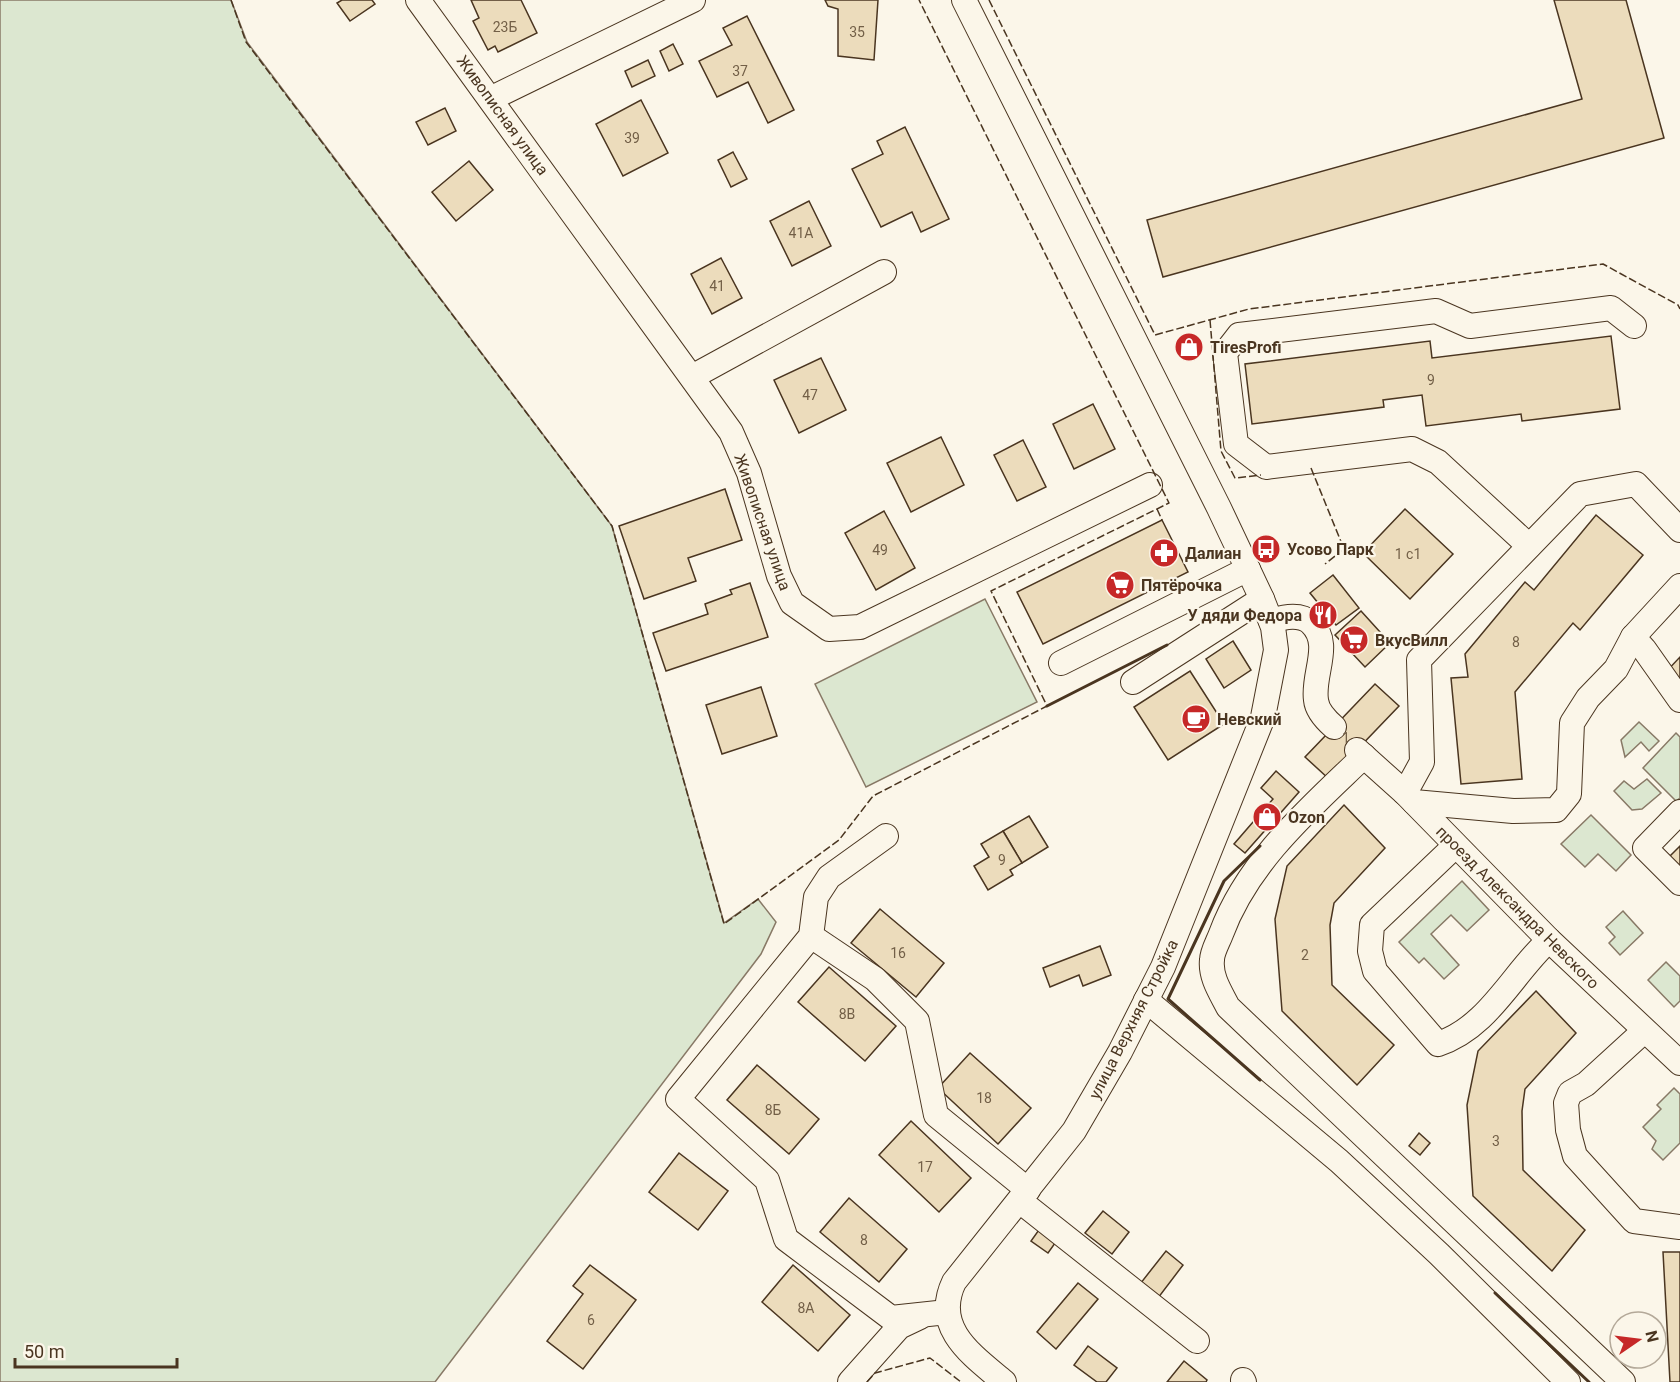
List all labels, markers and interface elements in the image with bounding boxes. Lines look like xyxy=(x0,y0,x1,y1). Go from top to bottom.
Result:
house number: 23Б xyxy=(493,19,517,35)
house number: 35 xyxy=(849,24,865,40)
street label: Живописная улица xyxy=(453,52,552,179)
house number: 37 xyxy=(732,63,748,79)
house number: 39 xyxy=(624,130,640,146)
house number: 41А xyxy=(789,225,813,241)
house number: 41 xyxy=(709,278,725,294)
shop icon: TiresProfi xyxy=(1173,331,1205,363)
place label: TiresProfi xyxy=(1210,338,1281,357)
house number: 9 xyxy=(1427,372,1435,388)
house number: 47 xyxy=(802,387,818,403)
street label: Живописная улица xyxy=(730,451,795,593)
bus stop icon: Усово Парк xyxy=(1250,533,1282,565)
pharmacy icon: Далиан xyxy=(1148,537,1180,569)
place label: Усово Парк xyxy=(1287,540,1375,559)
house number: 49 xyxy=(872,542,888,558)
place label: Далиан xyxy=(1185,544,1241,563)
house number: 1 с1 xyxy=(1395,546,1421,562)
supermarket icon: Пятёрочка xyxy=(1104,569,1136,601)
place label: Пятёрочка xyxy=(1141,576,1222,595)
restaurant icon: У дяди Федора xyxy=(1307,599,1339,631)
place label: У дяди Федора xyxy=(1187,606,1302,625)
supermarket icon: ВкусВилл xyxy=(1338,624,1370,656)
place label: ВкусВилл xyxy=(1375,631,1448,650)
house number: 8 xyxy=(1512,634,1520,650)
cafe icon: Невский xyxy=(1180,703,1212,735)
place label: Невский xyxy=(1217,710,1281,729)
house number: 1 xyxy=(1342,730,1350,746)
shop icon: Ozon xyxy=(1251,801,1283,833)
place label: Ozon xyxy=(1288,808,1325,827)
street label: проезд Александра Невского xyxy=(1432,822,1603,993)
house number: 9 xyxy=(998,852,1006,868)
street label: улица Верхняя Стройка xyxy=(1085,936,1182,1102)
house number: 16 xyxy=(890,945,906,961)
house number: 2 xyxy=(1301,947,1309,963)
house number: 8В xyxy=(839,1006,855,1022)
house number: 18 xyxy=(976,1090,992,1106)
house number: 8Б xyxy=(765,1102,782,1118)
house number: 3 xyxy=(1492,1133,1500,1149)
house number: 17 xyxy=(917,1159,933,1175)
house number: 8 xyxy=(860,1232,868,1248)
house number: 8А xyxy=(797,1300,815,1316)
north arrow xyxy=(1608,1310,1668,1370)
house number: 6 xyxy=(587,1312,595,1328)
text: N xyxy=(1641,1329,1663,1344)
scale bar xyxy=(15,1331,177,1369)
text: 50 m xyxy=(24,1341,64,1362)

